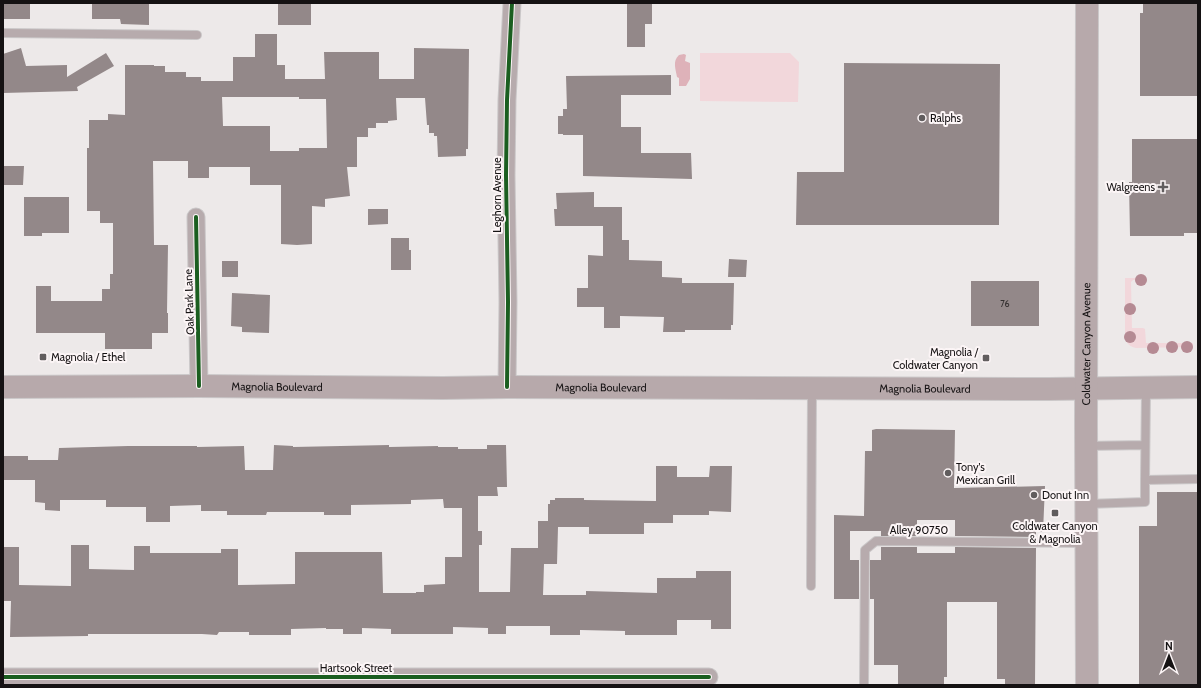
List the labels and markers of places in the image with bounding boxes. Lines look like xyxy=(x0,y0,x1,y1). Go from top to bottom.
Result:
place label: Ralphs xyxy=(930,111,962,125)
marker: Ralphs xyxy=(917,113,927,123)
place label: Walgreens xyxy=(1106,180,1155,194)
marker: Walgreens xyxy=(1158,182,1168,192)
place label: Magnolia / Coldwater Canyon xyxy=(893,345,978,372)
place label: Magnolia / Ethel xyxy=(51,350,126,364)
marker: Magnolia / Ethel xyxy=(38,352,48,362)
marker: Magnolia / Coldwater Canyon xyxy=(981,353,991,363)
place label: Tony's Mexican Grill xyxy=(956,460,1016,487)
marker: Tony's Mexican Grill xyxy=(943,468,953,478)
place label: Donut Inn xyxy=(1042,488,1089,502)
marker: Donut Inn xyxy=(1029,490,1039,500)
marker: Coldwater Canyon & Magnolia xyxy=(1050,508,1060,518)
place label: Coldwater Canyon & Magnolia xyxy=(1012,519,1098,546)

